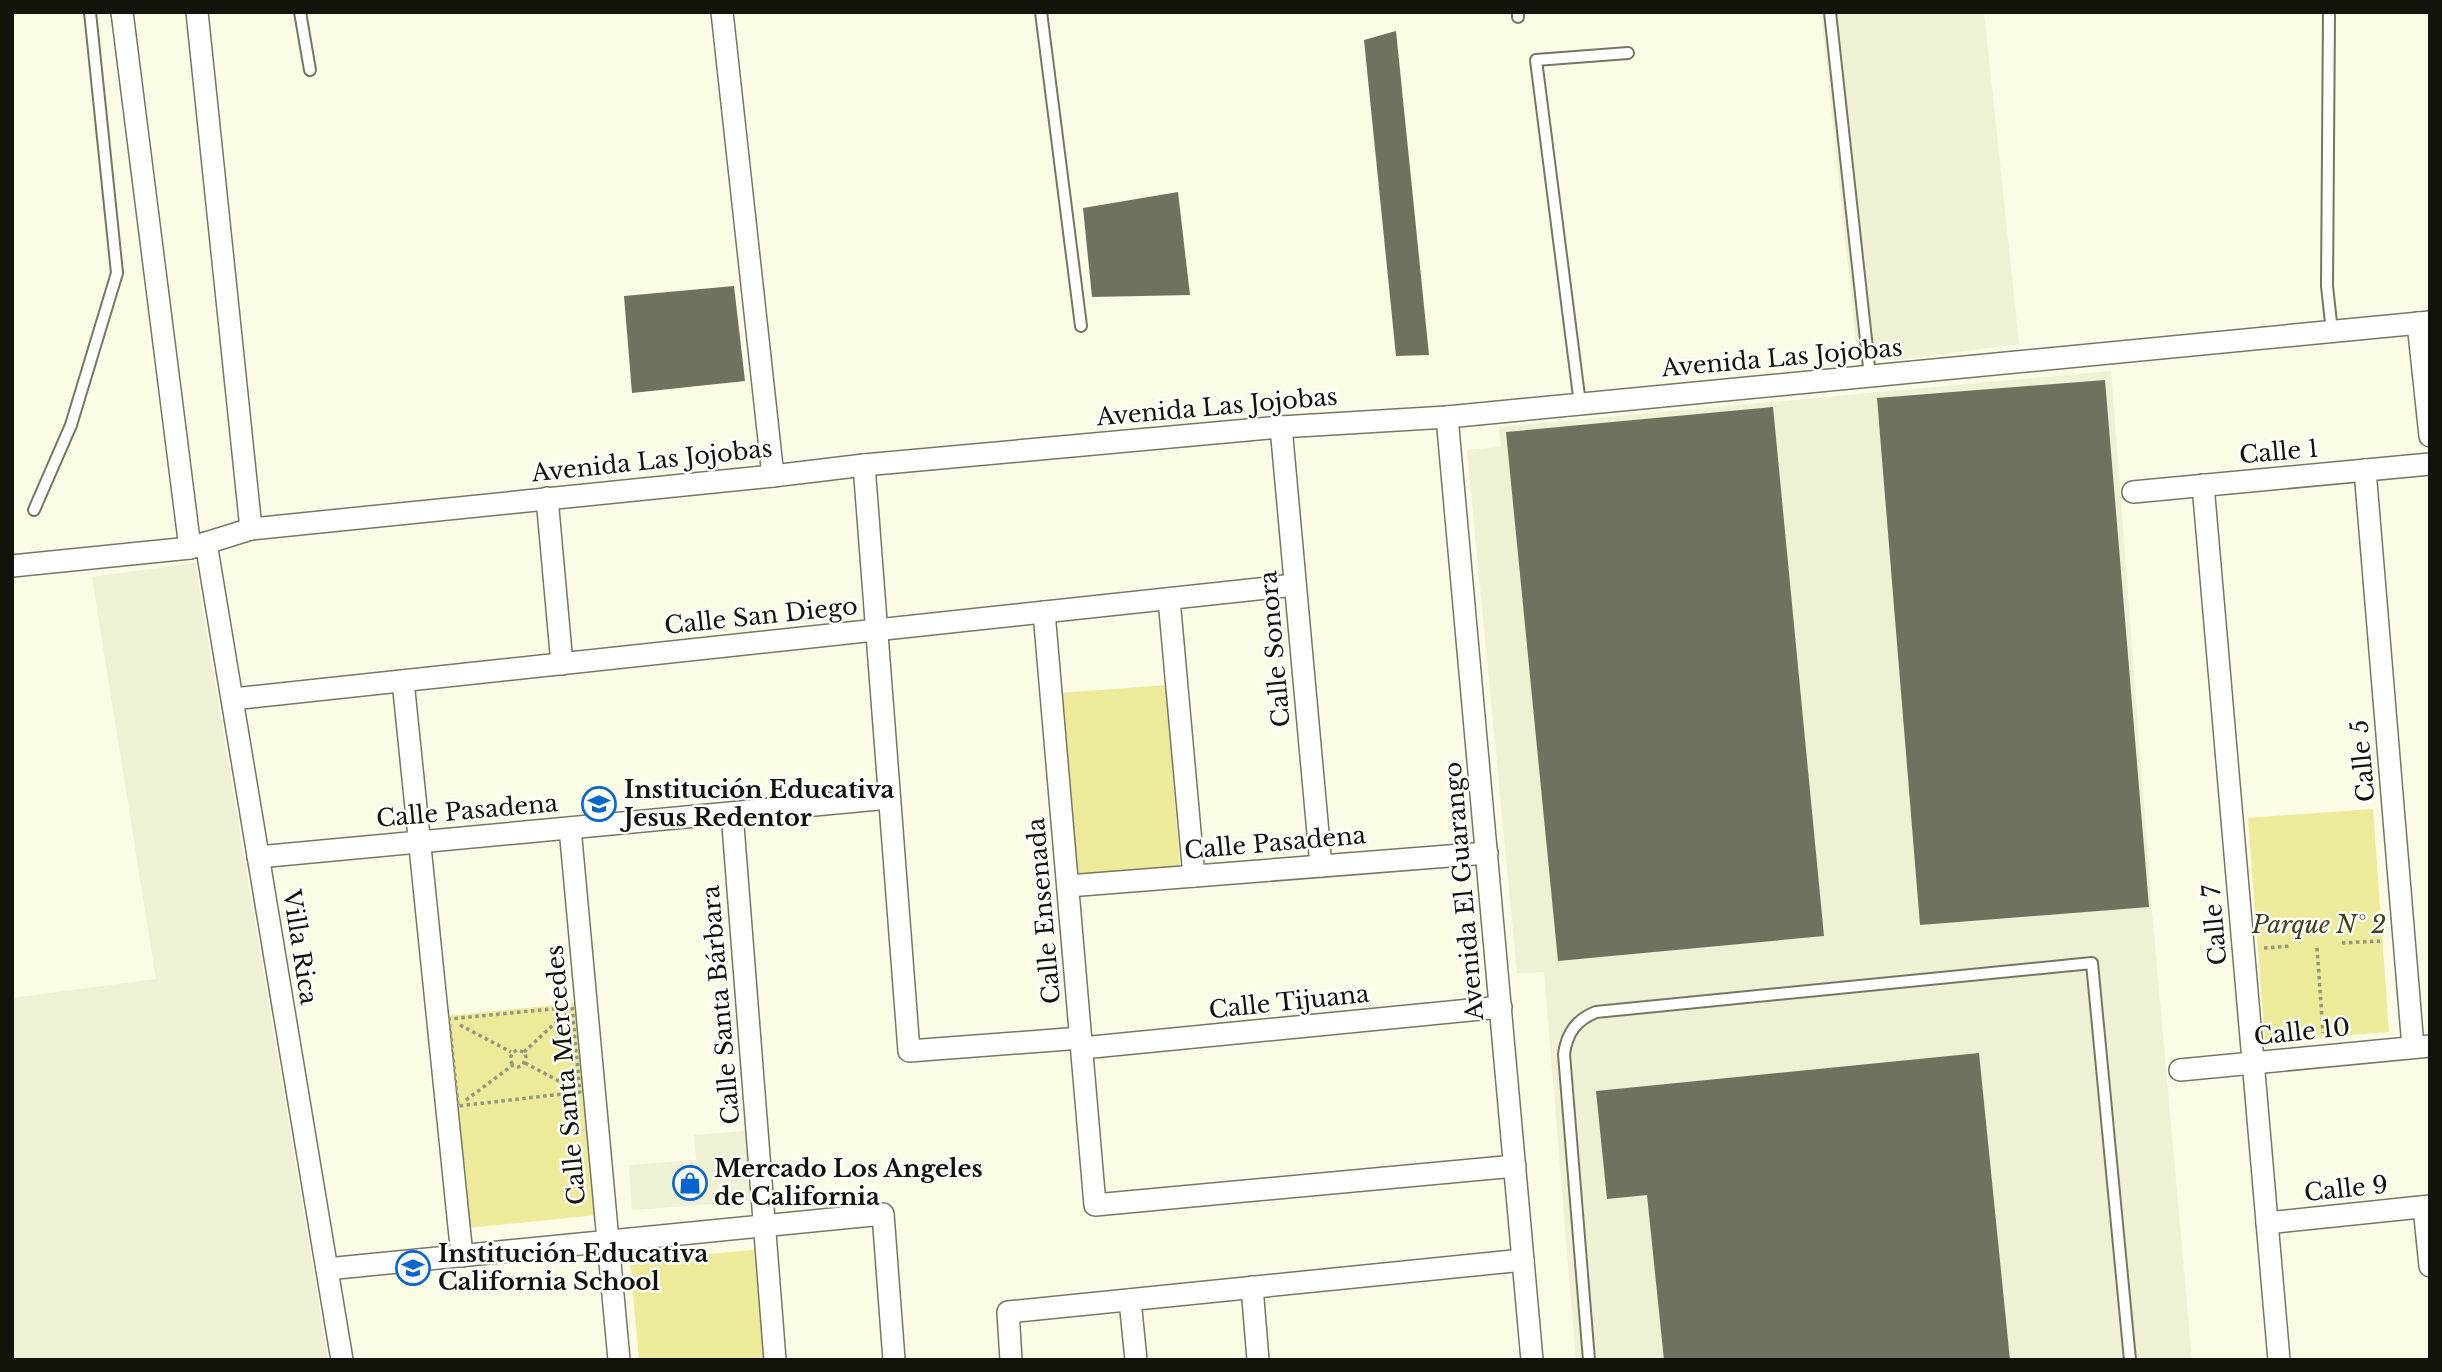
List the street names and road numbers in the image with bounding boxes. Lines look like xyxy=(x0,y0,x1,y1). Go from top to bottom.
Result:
street label: Avenida Las Jojobas xyxy=(1659,333,1904,383)
street label: Avenida Las Jojobas xyxy=(1094,382,1339,432)
street label: Avenida Las Jojobas xyxy=(529,433,774,488)
street label: Calle 1 xyxy=(2238,434,2320,469)
street label: Calle Sonora xyxy=(1253,569,1296,728)
street label: Calle San Diego xyxy=(663,591,859,640)
street label: Calle 5 xyxy=(2344,719,2381,803)
street label: Avenida El Guarango xyxy=(1438,761,1489,1023)
street label: Calle Pasadena xyxy=(375,788,560,833)
street label: Calle Ensenada xyxy=(1021,816,1066,1005)
street label: Calle Pasadena xyxy=(1183,820,1368,865)
street label: Calle 7 xyxy=(2196,883,2232,967)
street label: Calle Santa Bárbara xyxy=(696,884,745,1126)
street label: Villa Rica xyxy=(277,887,324,1007)
street label: Calle Santa Mercedes xyxy=(540,944,591,1206)
street label: Calle Tijuana xyxy=(1207,979,1371,1024)
street label: Calle 10 xyxy=(2252,1012,2352,1051)
street label: Calle 9 xyxy=(2303,1170,2389,1207)

